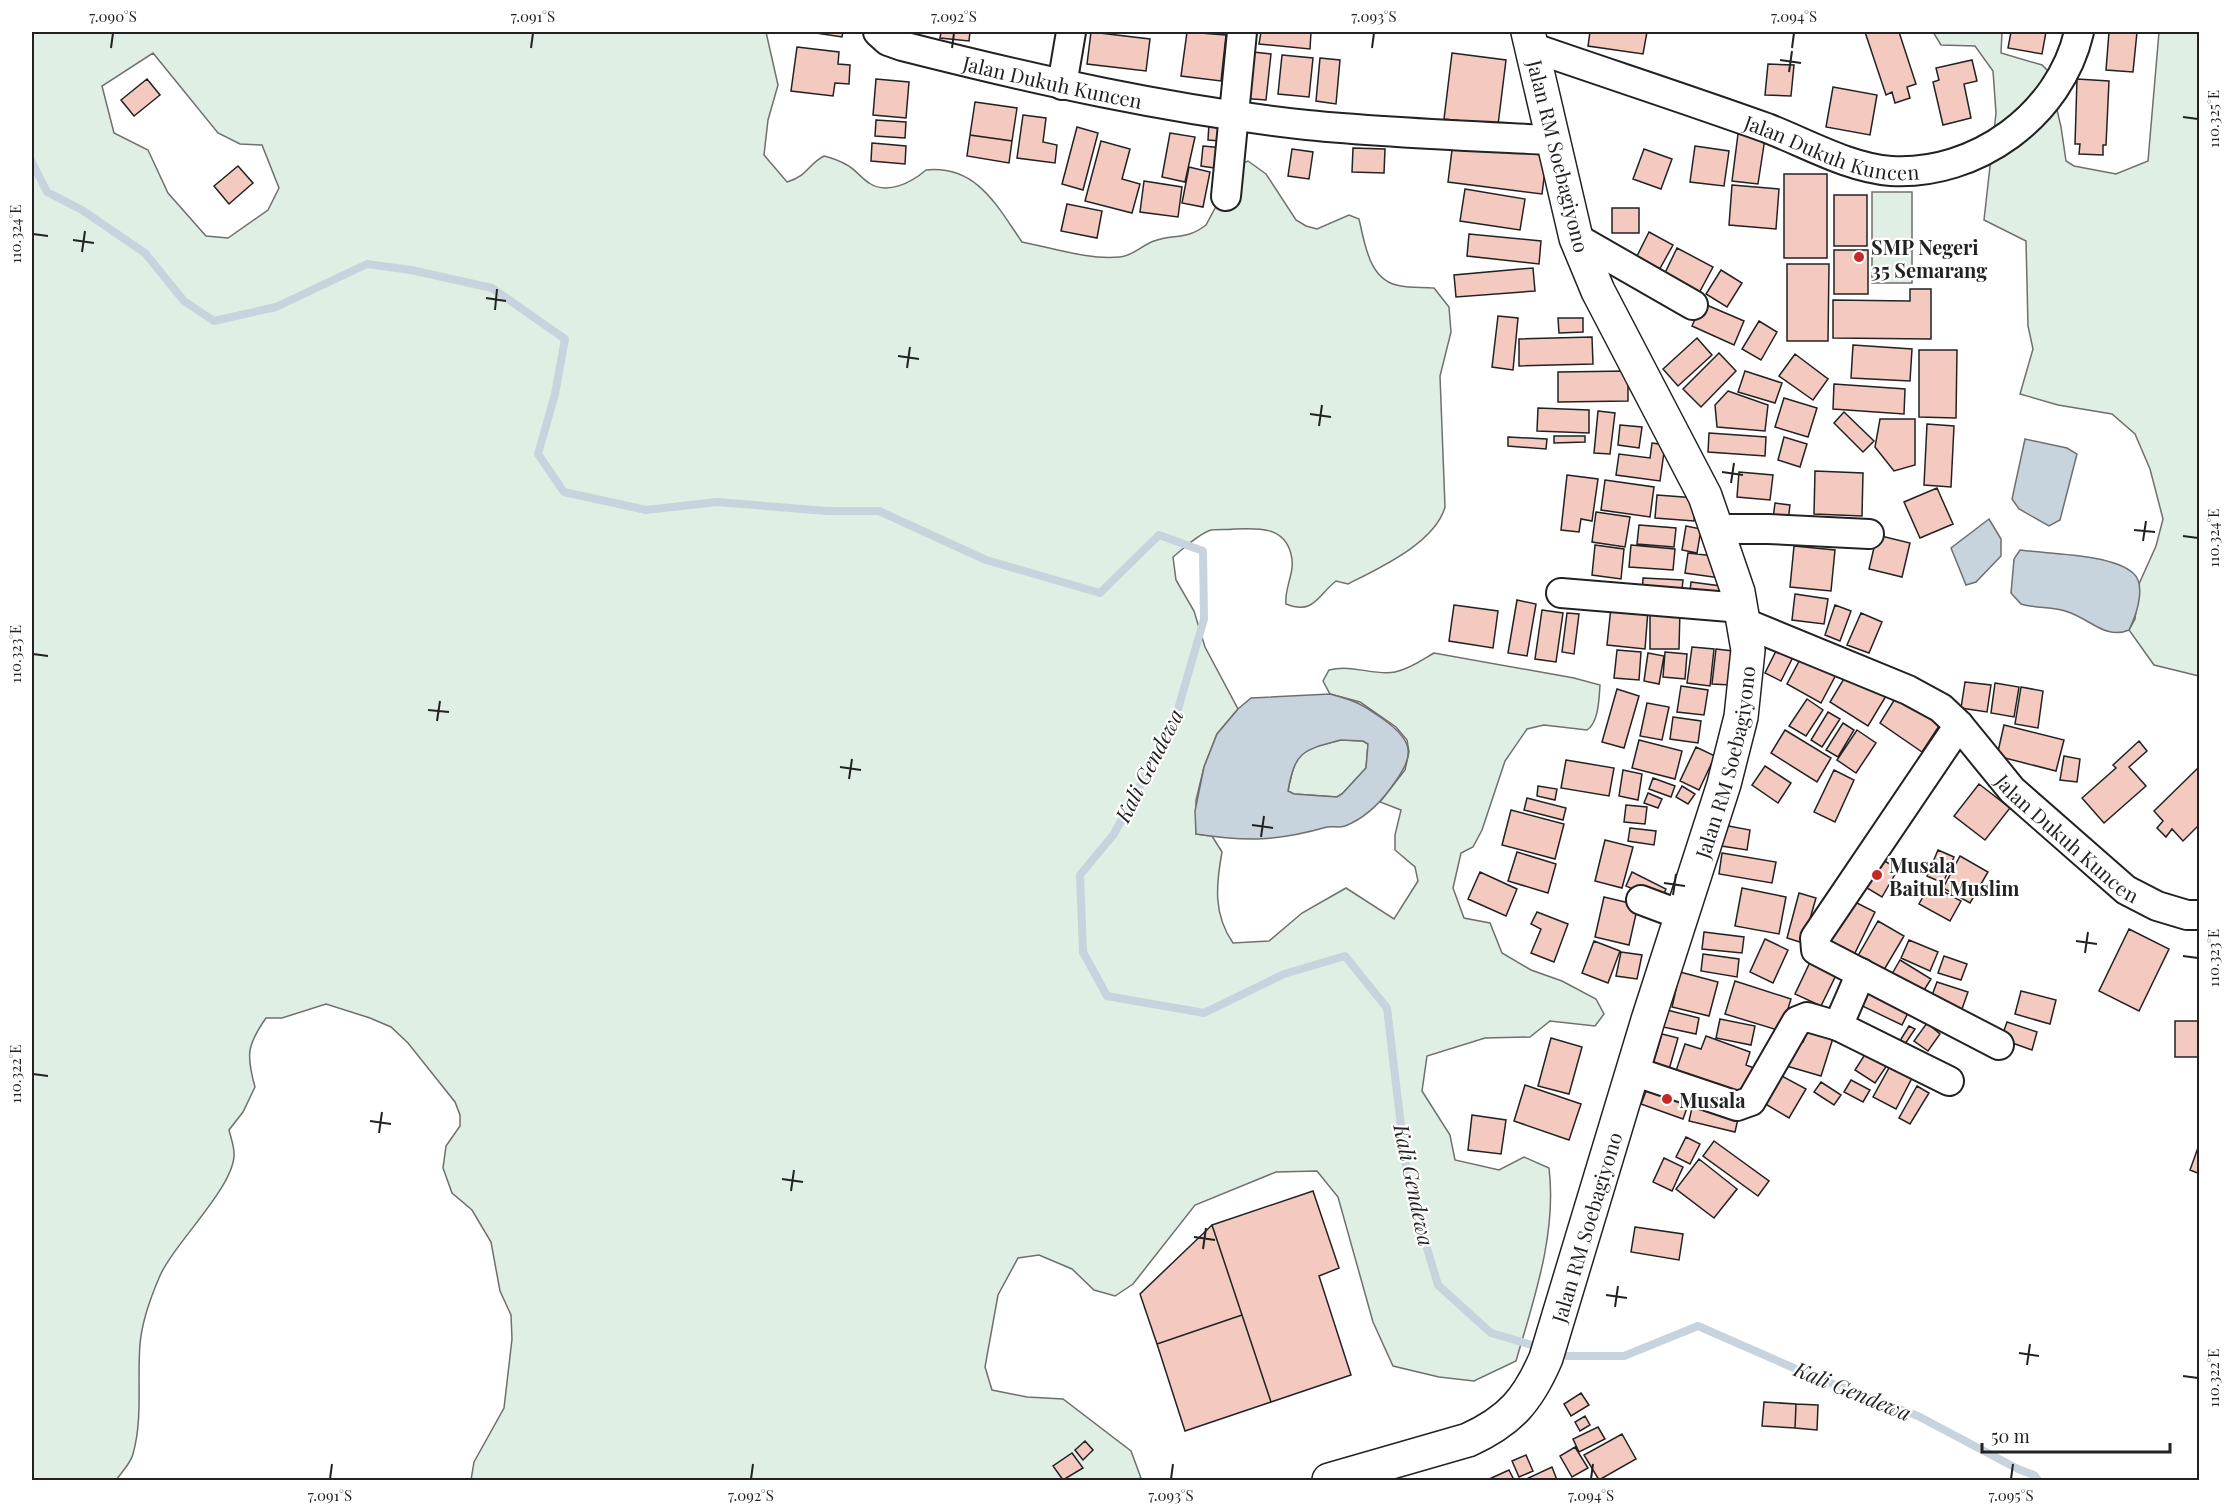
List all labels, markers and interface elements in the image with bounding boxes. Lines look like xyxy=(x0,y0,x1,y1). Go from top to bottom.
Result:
text: 7.090°S xyxy=(89,6,137,26)
text: 7.091°S xyxy=(511,6,555,26)
text: 7.092°S xyxy=(931,6,977,26)
text: 7.093°S xyxy=(1351,6,1397,26)
text: 7.094°S xyxy=(1771,6,1817,26)
street label: Jalan Dukuh Kuncen xyxy=(959,48,1145,113)
street label: Jalan RM Soebagiyono xyxy=(1522,56,1596,255)
text: 110.325°E xyxy=(2203,90,2223,148)
street label: Jalan Dukuh Kuncen xyxy=(1740,107,1920,185)
text: 110.324°E xyxy=(5,205,25,263)
place label: SMP Negeri 35 Semarang xyxy=(1871,233,1987,283)
marker: SMP Negeri 35 Semarang xyxy=(1852,250,1866,264)
text: 110.324°E xyxy=(2203,509,2223,567)
text: 110.323°E xyxy=(5,625,25,683)
street label: Jalan RM Soebagiyono xyxy=(1687,664,1760,862)
water label: Kali Gendewa xyxy=(1107,703,1189,827)
street label: Jalan Dukuh Kuncen xyxy=(1990,767,2144,908)
place label: Musala Baitul Muslim xyxy=(1889,851,2019,901)
marker: Musala Baitul Muslim xyxy=(1870,868,1884,882)
text: 110.323°E xyxy=(2203,929,2223,987)
text: 110.322°E xyxy=(5,1045,25,1103)
place label: Musala xyxy=(1679,1086,1746,1113)
marker: Musala xyxy=(1660,1092,1674,1106)
water label: Kali Gendewa xyxy=(1388,1120,1442,1249)
street label: Jalan RM Soebagiyono xyxy=(1544,1129,1627,1326)
text: 110.322°E xyxy=(2203,1349,2223,1407)
water label: Kali Gendewa xyxy=(1789,1353,1916,1426)
scale bar xyxy=(1982,1416,2170,1454)
text: 50 m xyxy=(1991,1424,2030,1448)
text: 7.091°S xyxy=(308,1485,352,1505)
text: 7.092°S xyxy=(728,1485,774,1505)
text: 7.093°S xyxy=(1148,1485,1194,1505)
text: 7.094°S xyxy=(1568,1485,1614,1505)
text: 7.095°S xyxy=(1988,1485,2034,1505)

